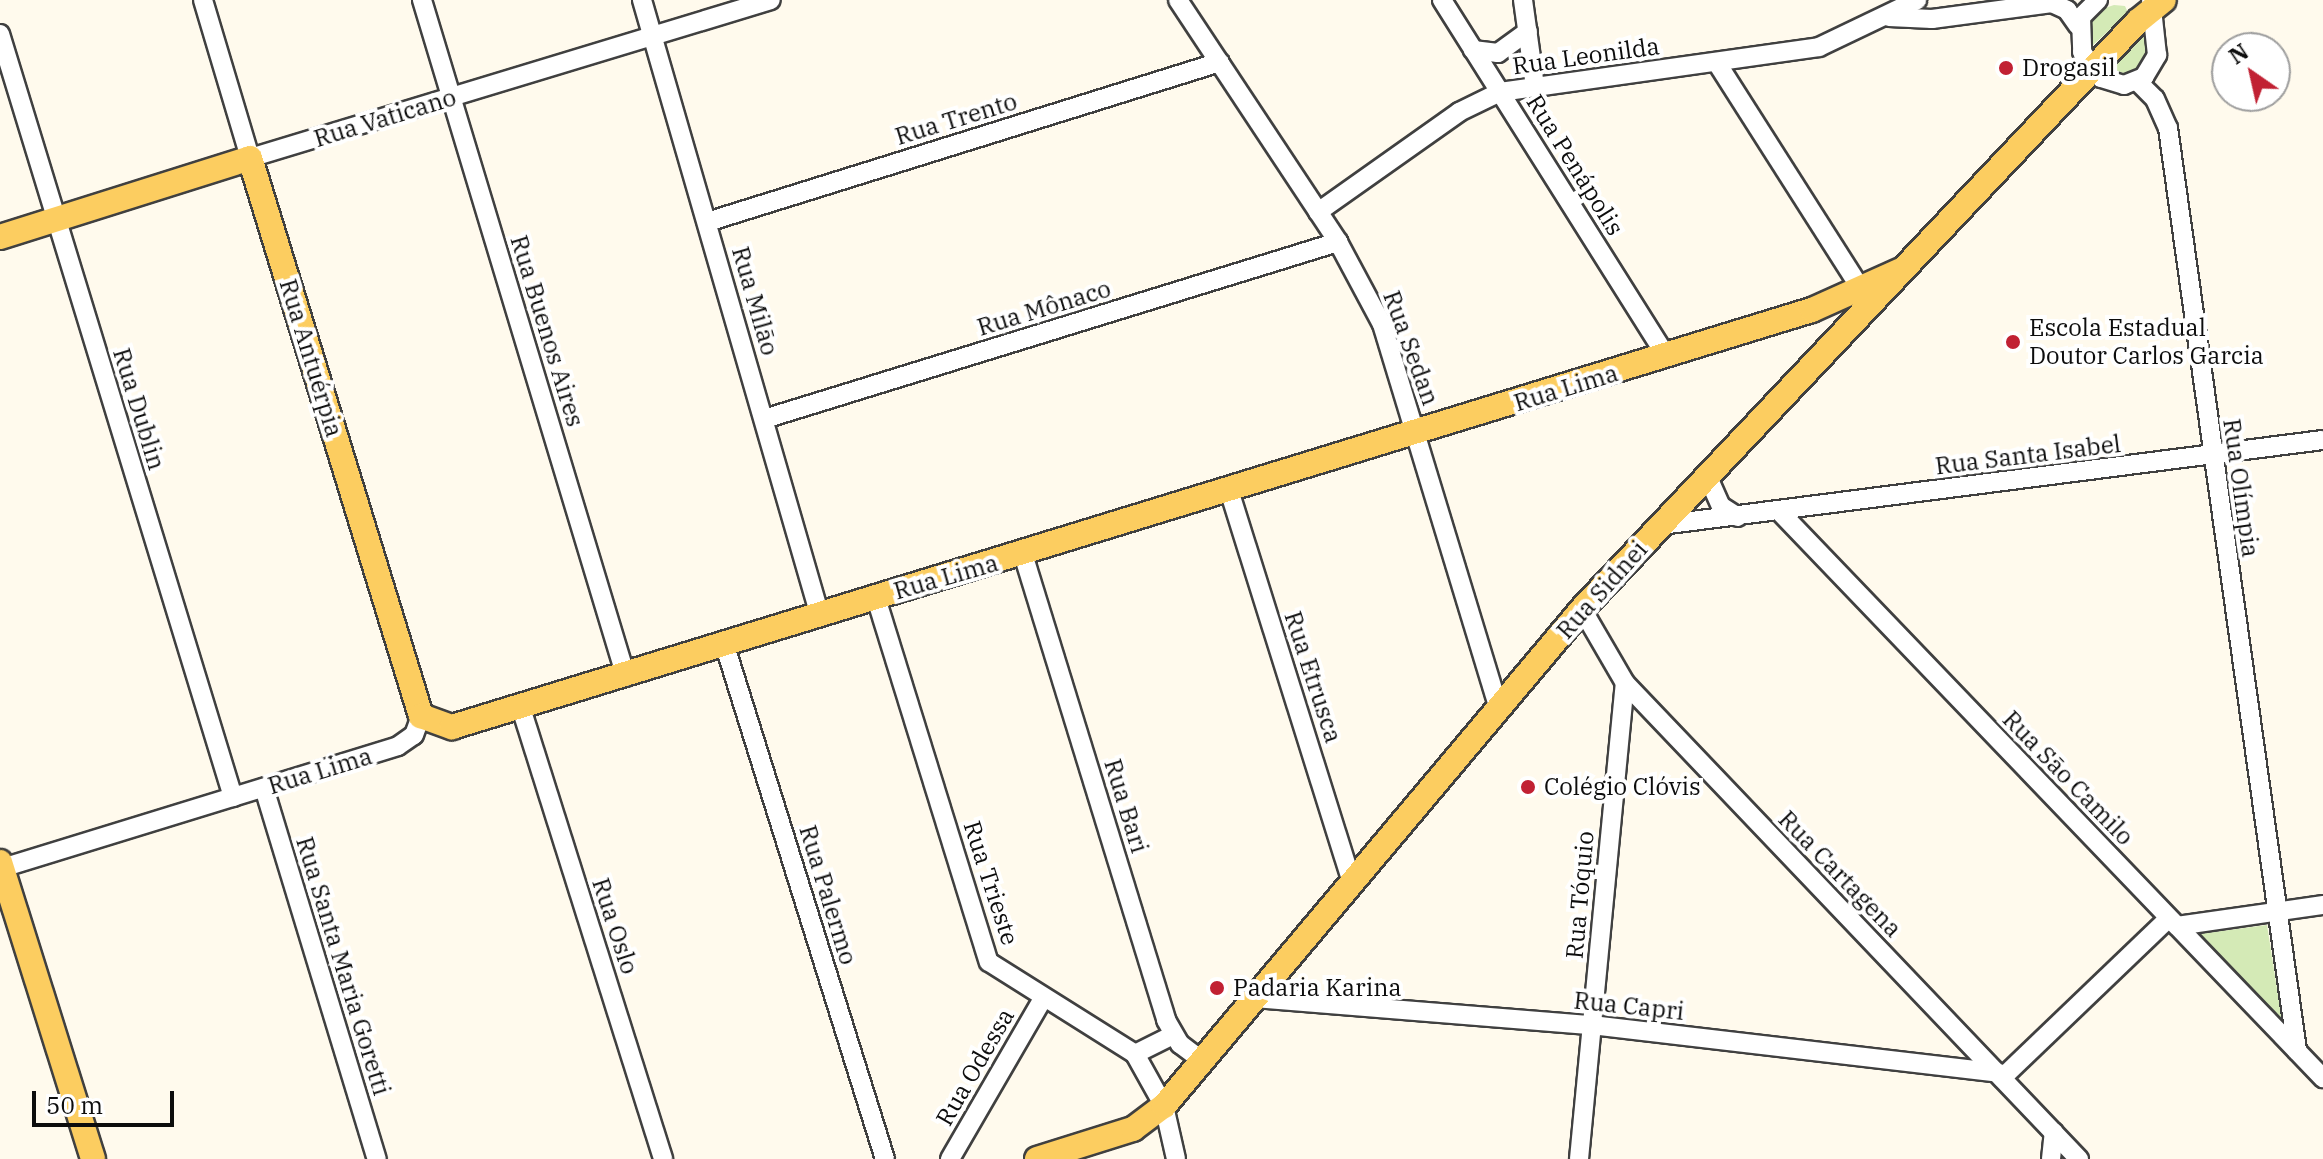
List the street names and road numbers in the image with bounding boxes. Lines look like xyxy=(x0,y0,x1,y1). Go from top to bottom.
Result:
street label: Rua Leonilda xyxy=(1511,31,1661,81)
street label: Rua Vaticano xyxy=(310,83,460,153)
street label: Rua Trento xyxy=(892,87,1020,151)
street label: Rua Penápolis xyxy=(1520,89,1630,241)
street label: Rua Buenos Aires xyxy=(504,232,590,430)
street label: Rua Milão xyxy=(726,243,784,359)
street label: Rua Mônaco xyxy=(974,274,1114,342)
street label: Rua Antuérpia xyxy=(273,276,349,440)
street label: Rua Sedan xyxy=(1377,287,1445,409)
street label: Rua Dublin xyxy=(107,345,171,473)
street label: Rua Lima xyxy=(1510,359,1622,417)
street label: Rua Olímpia xyxy=(2217,417,2265,559)
street label: Rua Santa Isabel xyxy=(1934,429,2122,481)
street label: Rua Sidnei xyxy=(1551,535,1653,645)
street label: Rua Lima xyxy=(890,548,1002,606)
street label: Rua Etrusca xyxy=(1278,608,1348,746)
street label: Rua São Camilo xyxy=(1997,705,2139,851)
street label: Rua Lima xyxy=(264,742,376,800)
street label: Rua Bari xyxy=(1098,755,1154,857)
street label: Rua Cartagena xyxy=(1772,805,1908,943)
street label: Rua Trieste xyxy=(957,817,1025,949)
street label: Rua Palermo xyxy=(793,822,863,968)
street label: Rua Tóquio xyxy=(1560,830,1600,960)
street label: Rua Santa Maria Goretti xyxy=(290,833,396,1099)
street label: Rua Oslo xyxy=(586,874,644,978)
street label: Rua Capri xyxy=(1572,986,1686,1026)
street label: Rua Odessa xyxy=(930,1003,1020,1131)

